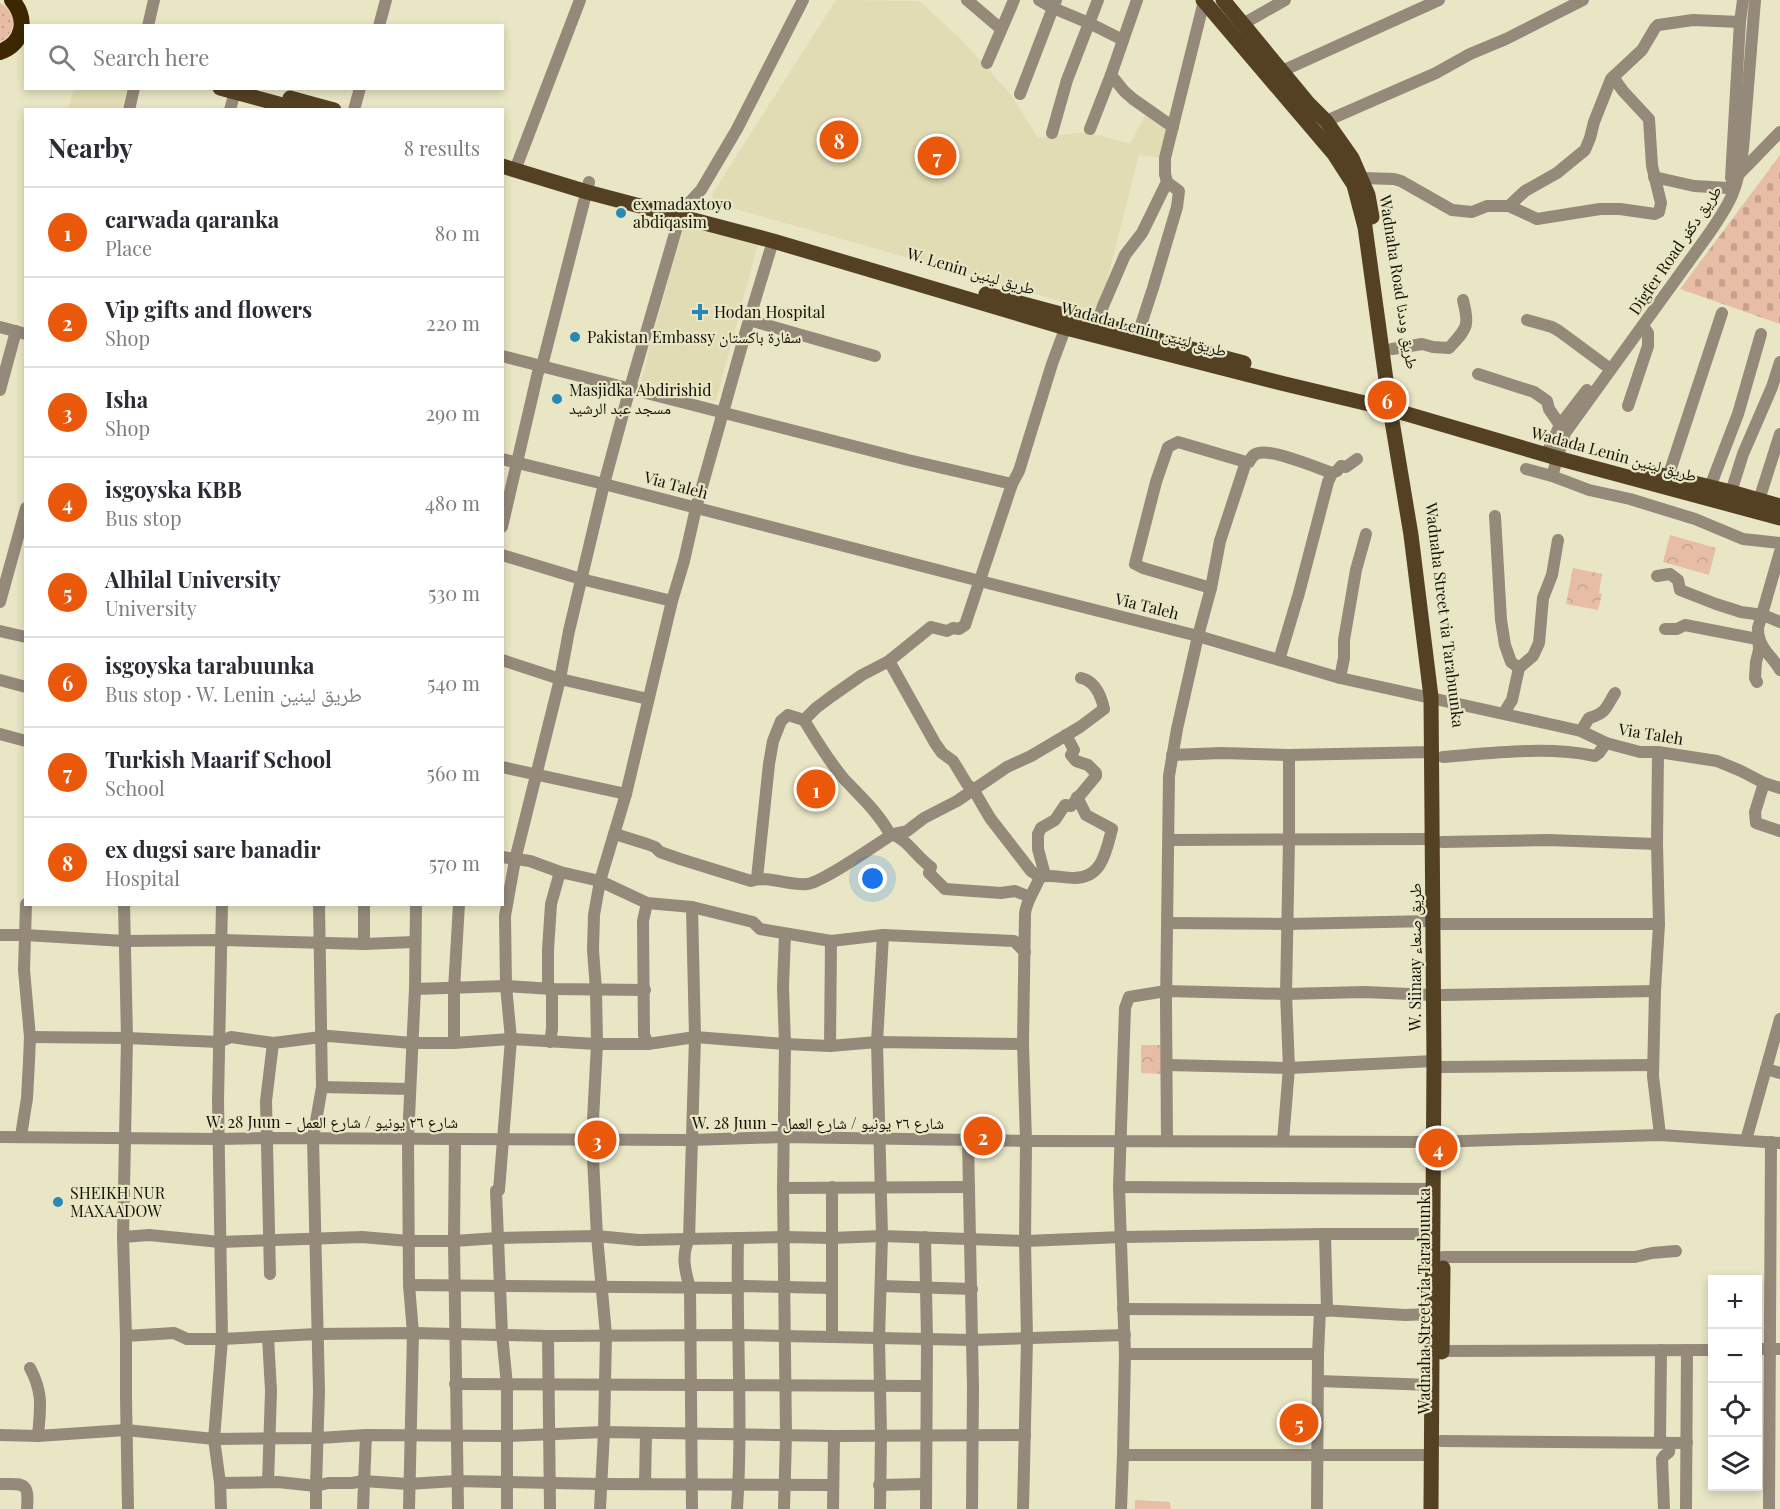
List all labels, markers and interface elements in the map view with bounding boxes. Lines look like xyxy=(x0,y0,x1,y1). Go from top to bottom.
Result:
search box xyxy=(24,24,504,90)
icon: search xyxy=(45,41,78,74)
text: Search here xyxy=(93,42,209,72)
pin: 8 xyxy=(820,118,858,162)
text: Nearby xyxy=(48,130,133,165)
text: 8 results xyxy=(404,134,480,161)
pin: 7 xyxy=(918,134,956,178)
street label: Digfer Road طريق دكفر xyxy=(1623,181,1727,319)
street label: Wadnaha Road طريق وددنا xyxy=(1374,192,1424,371)
place label: ex madaxtoyo abdiqasim xyxy=(633,193,732,232)
text: carwada qaranka xyxy=(105,204,279,234)
marker: ex madaxtoyo abdiqasim xyxy=(614,206,628,220)
text: 1 xyxy=(64,219,71,246)
text: 80 m xyxy=(435,219,480,246)
text: Place xyxy=(105,234,152,261)
street label: W. Lenin طريق لينين xyxy=(903,242,1038,300)
text: Vip gifts and flowers xyxy=(105,294,312,324)
street label: Wadada Lenin طريق لينين xyxy=(1058,296,1229,362)
place label: Hodan Hospital xyxy=(714,301,826,322)
marker: Hodan Hospital xyxy=(691,303,709,321)
text: 2 xyxy=(62,309,73,336)
text: 220 m xyxy=(426,309,480,336)
text: Shop xyxy=(105,324,150,351)
place label: Pakistan Embassy سفارة باكستان xyxy=(587,326,801,348)
marker: Pakistan Embassy سفارة باكستان xyxy=(568,330,582,344)
pin: 6 xyxy=(1368,378,1406,422)
place label: Masjidka Abdirishid مسجد عبد الرشيد xyxy=(569,379,712,418)
text: Isha xyxy=(105,384,148,414)
marker: Masjidka Abdirishid مسجد عبد الرشيد xyxy=(550,392,564,406)
text: 3 xyxy=(63,399,72,426)
text: 290 m xyxy=(426,399,480,426)
text: Shop xyxy=(105,414,150,441)
street label: Wadada Lenin طريق لينين xyxy=(1528,421,1699,487)
street label: Via Taleh xyxy=(641,466,711,503)
text: isgoyska KBB xyxy=(105,474,242,504)
text: 4 xyxy=(62,489,73,516)
text: 480 m xyxy=(425,489,480,516)
street label: Wadnaha Street via Tarabuunka xyxy=(1421,500,1470,729)
text: Bus stop xyxy=(105,504,182,531)
text: Alhilal University xyxy=(105,564,281,594)
text: 5 xyxy=(63,579,72,606)
text: 530 m xyxy=(428,579,480,606)
street label: Via Taleh xyxy=(1112,587,1182,624)
text: University xyxy=(105,594,197,621)
text: isgoyska tarabuunka xyxy=(105,650,314,680)
text: 6 xyxy=(62,669,73,696)
text: 540 m xyxy=(427,669,480,696)
text: Bus stop · W. Lenin طريق لينين xyxy=(105,680,362,707)
street label: Via Taleh xyxy=(1616,718,1686,749)
text: Turkish Maarif School xyxy=(105,744,332,774)
text: 7 xyxy=(63,759,72,786)
text: 560 m xyxy=(427,759,480,786)
pin: 1 xyxy=(796,766,836,812)
text: School xyxy=(105,774,165,801)
text: ex dugsi sare banadir xyxy=(105,834,320,864)
text: 8 xyxy=(62,849,73,876)
text: 570 m xyxy=(429,849,480,876)
text: Hospital xyxy=(105,864,180,891)
your location xyxy=(858,864,887,893)
street label: W. Siinaay طريق صنعاء xyxy=(1404,883,1426,1032)
street label: W. 28 Juun - شارع ٢٦ يونيو / شارع العمل xyxy=(205,1111,458,1133)
street label: W. 28 Juun - شارع ٢٦ يونيو / شارع العمل xyxy=(691,1112,944,1134)
pin: 2 xyxy=(964,1114,1002,1158)
pin: 3 xyxy=(578,1118,616,1162)
pin: 4 xyxy=(1418,1126,1458,1170)
place label: SHEIKH NUR MAXAADOW xyxy=(70,1182,166,1221)
street label: Wadnaha Street via Tarabuunka xyxy=(1413,1188,1434,1415)
marker: SHEIKH NUR MAXAADOW xyxy=(51,1195,65,1209)
map controls xyxy=(1708,1275,1762,1491)
button: + xyxy=(1708,1275,1762,1329)
button: − xyxy=(1708,1329,1762,1383)
button: locate xyxy=(1708,1383,1762,1437)
pin: 5 xyxy=(1280,1400,1318,1446)
button: layers xyxy=(1708,1437,1762,1491)

